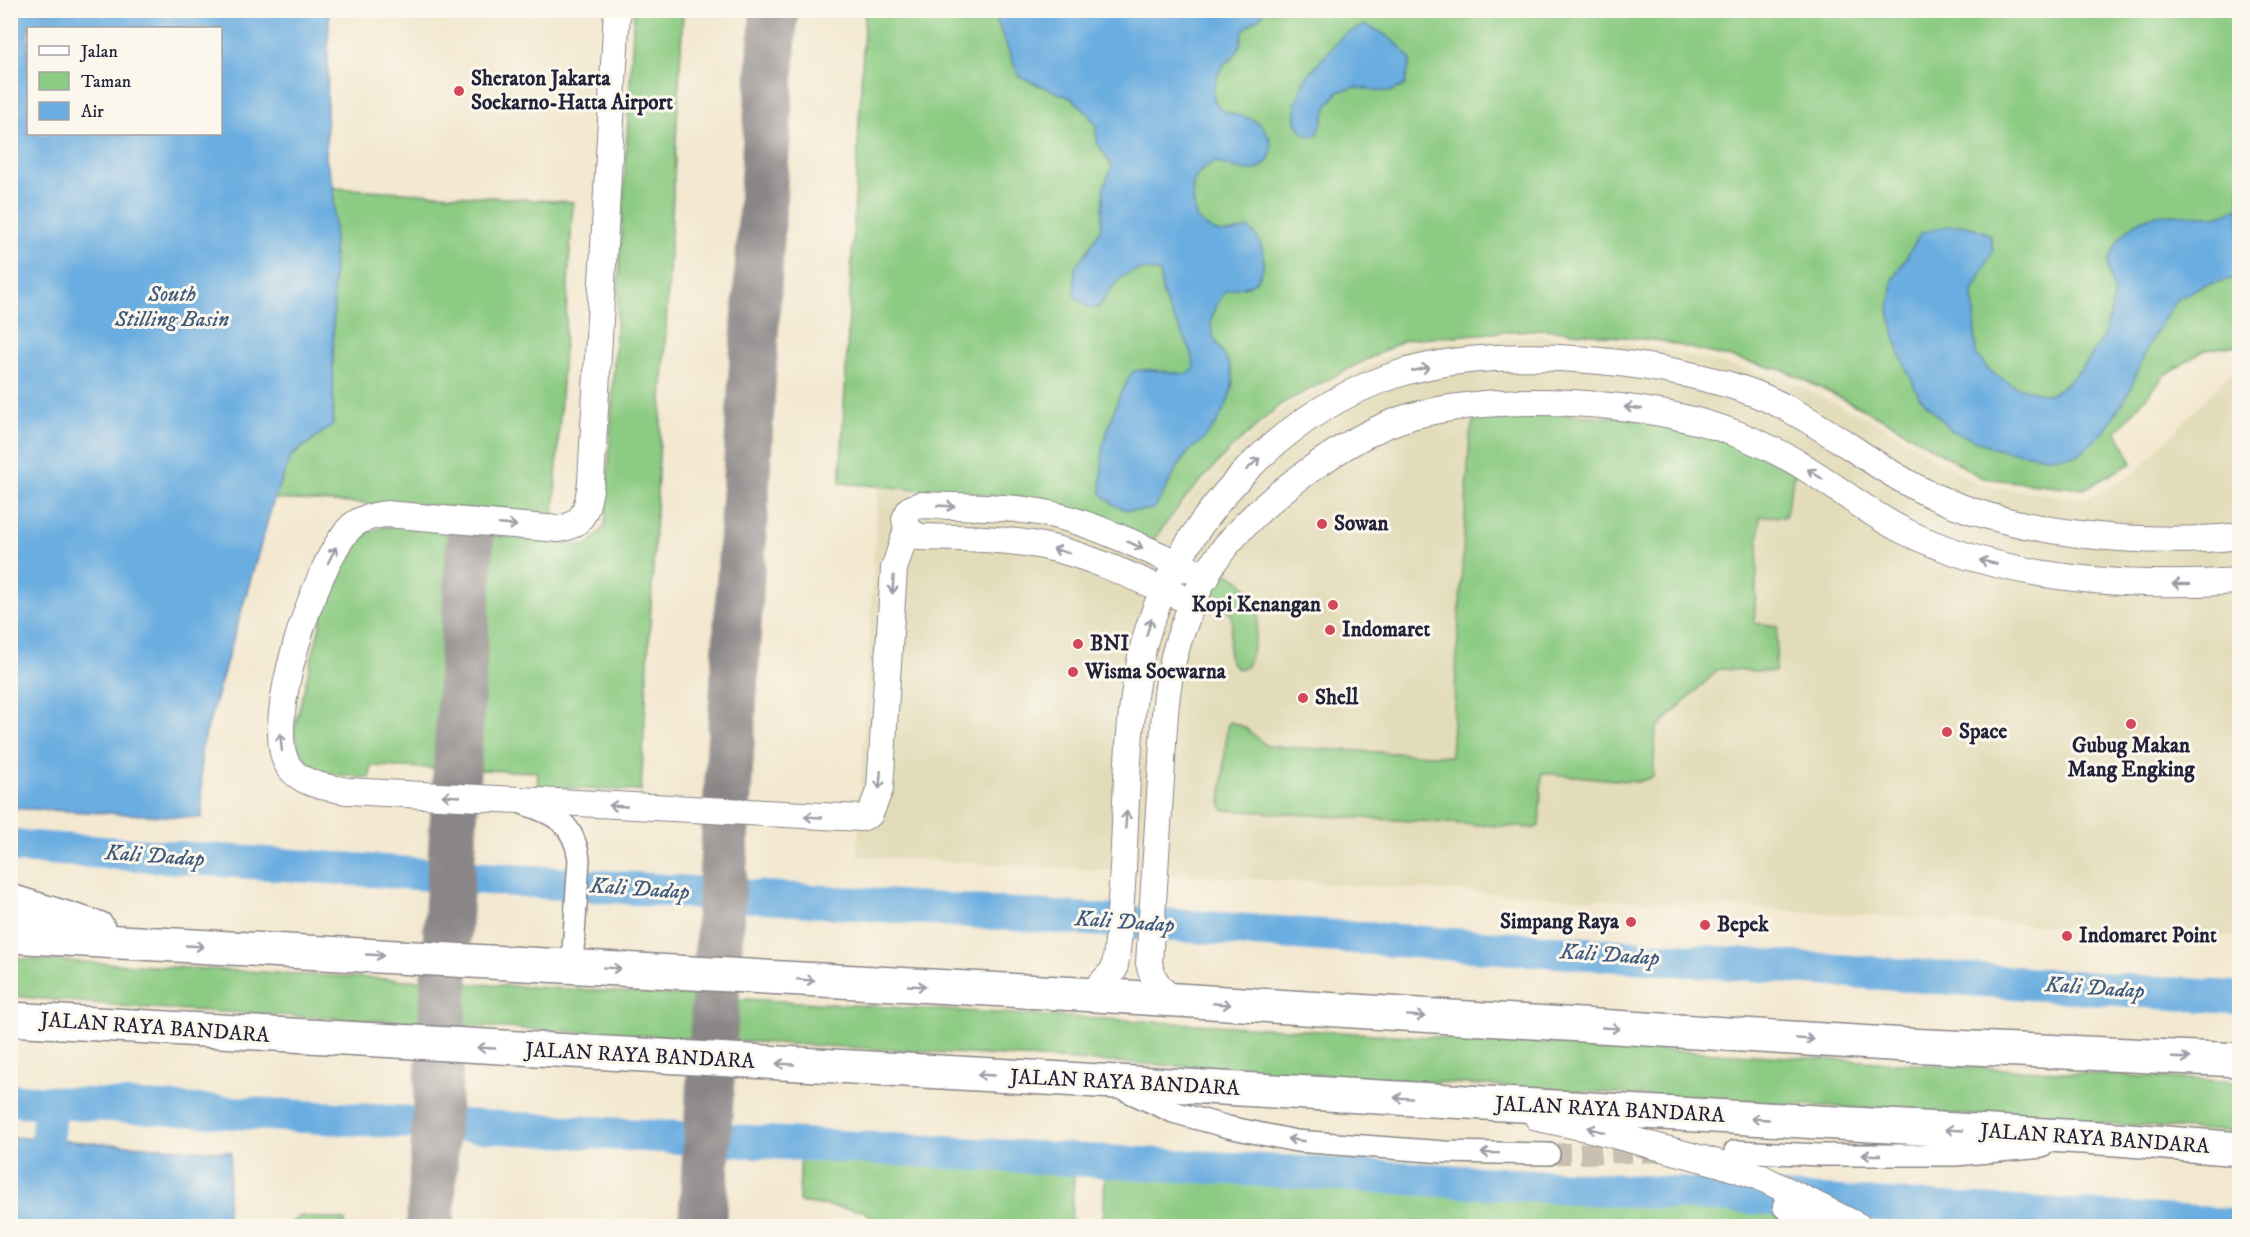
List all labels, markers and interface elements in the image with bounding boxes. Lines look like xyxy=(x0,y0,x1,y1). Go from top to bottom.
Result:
legend xyxy=(27,27,222,135)
text: Jalan xyxy=(79,41,119,63)
place label: Sheraton Jakarta Soekarno-Hatta Airport xyxy=(471,66,673,116)
text: Taman xyxy=(81,71,132,93)
marker: Sheraton Jakarta Soekarno-Hatta Airport xyxy=(452,84,466,98)
text: Air xyxy=(81,101,104,123)
water label: South Stilling Basin xyxy=(114,281,229,333)
one-way arrow xyxy=(1410,363,1430,374)
one-way arrow xyxy=(1624,403,1644,414)
one-way arrow xyxy=(1245,457,1260,471)
one-way arrow xyxy=(1807,468,1824,480)
one-way arrow xyxy=(936,501,956,512)
place label: Sowan xyxy=(1334,511,1390,537)
marker: Sowan xyxy=(1315,517,1329,531)
one-way arrow xyxy=(497,520,517,531)
one-way arrow xyxy=(1126,539,1144,551)
one-way arrow xyxy=(1052,545,1071,556)
one-way arrow xyxy=(327,547,338,565)
one-way arrow xyxy=(1978,556,1998,567)
one-way arrow xyxy=(887,575,898,595)
one-way arrow xyxy=(2172,578,2192,589)
place label: Kopi Kenangan xyxy=(1192,592,1322,618)
marker: Kopi Kenangan xyxy=(1326,598,1340,612)
place label: Indomaret xyxy=(1342,617,1430,643)
one-way arrow xyxy=(1145,618,1156,637)
marker: Indomaret xyxy=(1323,623,1337,637)
place label: BNI xyxy=(1090,631,1129,657)
marker: BNI xyxy=(1071,637,1085,651)
place label: Wisma Soewarna xyxy=(1084,659,1227,685)
marker: Wisma Soewarna xyxy=(1066,665,1080,679)
place label: Shell xyxy=(1315,685,1359,711)
marker: Shell xyxy=(1296,691,1310,705)
marker: Gubug Makan Mang Engking xyxy=(2124,717,2138,731)
place label: Space xyxy=(1959,719,2008,745)
marker: Space xyxy=(1940,725,1954,739)
one-way arrow xyxy=(275,732,286,752)
place label: Gubug Makan Mang Engking xyxy=(2068,733,2195,783)
one-way arrow xyxy=(874,769,885,789)
one-way arrow xyxy=(441,791,461,802)
one-way arrow xyxy=(609,800,629,811)
one-way arrow xyxy=(1121,810,1132,830)
one-way arrow xyxy=(803,812,823,823)
water label: Kali Dadap xyxy=(103,839,206,873)
water label: Kali Dadap xyxy=(588,872,691,906)
water label: Kali Dadap xyxy=(1073,905,1176,939)
place label: Simpang Raya xyxy=(1500,909,1620,935)
place label: Bepek xyxy=(1717,912,1769,938)
marker: Simpang Raya xyxy=(1624,915,1638,929)
marker: Bepek xyxy=(1698,918,1712,932)
place label: Indomaret Point xyxy=(2079,923,2217,949)
marker: Indomaret Point xyxy=(2060,929,2074,943)
water label: Kali Dadap xyxy=(1558,938,1661,972)
one-way arrow xyxy=(184,940,204,951)
one-way arrow xyxy=(364,949,384,960)
one-way arrow xyxy=(601,963,621,974)
water label: Kali Dadap xyxy=(2043,971,2146,1005)
one-way arrow xyxy=(796,975,816,986)
one-way arrow xyxy=(907,981,927,992)
one-way arrow xyxy=(1211,999,1231,1010)
street label: JALAN RAYA BANDARA xyxy=(38,1007,271,1049)
one-way arrow xyxy=(1406,1011,1426,1022)
one-way arrow xyxy=(1600,1023,1620,1034)
one-way arrow xyxy=(1795,1034,1815,1045)
street label: JALAN RAYA BANDARA xyxy=(523,1037,756,1075)
one-way arrow xyxy=(476,1042,496,1053)
one-way arrow xyxy=(2171,1052,2191,1064)
one-way arrow xyxy=(776,1058,796,1069)
street label: JALAN RAYA BANDARA xyxy=(1008,1064,1241,1102)
one-way arrow xyxy=(976,1069,996,1080)
street label: JALAN RAYA BANDARA xyxy=(1493,1091,1726,1129)
one-way arrow xyxy=(1394,1092,1413,1103)
one-way arrow xyxy=(1750,1113,1770,1124)
street label: JALAN RAYA BANDARA xyxy=(1978,1118,2211,1160)
one-way arrow xyxy=(1587,1124,1606,1136)
one-way arrow xyxy=(1945,1124,1965,1135)
one-way arrow xyxy=(1286,1135,1306,1146)
one-way arrow xyxy=(1481,1147,1501,1159)
one-way arrow xyxy=(1861,1149,1881,1161)

